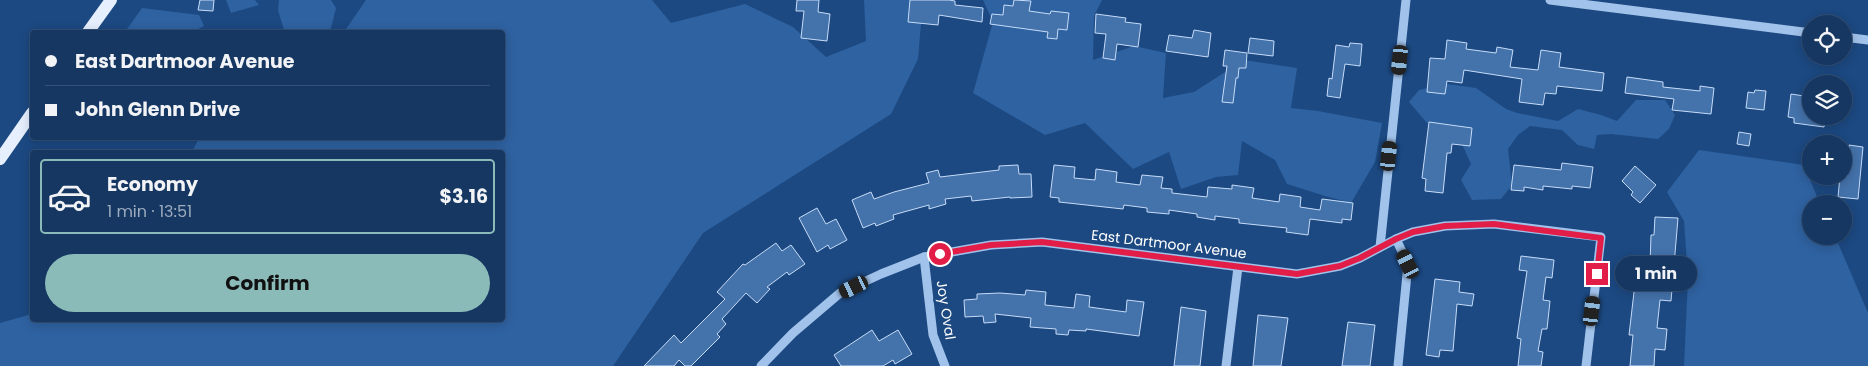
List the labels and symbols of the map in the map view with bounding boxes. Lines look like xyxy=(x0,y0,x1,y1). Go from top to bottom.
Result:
car xyxy=(1390,44,1409,76)
car xyxy=(1379,140,1398,172)
street label: East Dartmoor Avenue xyxy=(1090,225,1248,263)
route start xyxy=(929,243,951,265)
car xyxy=(1394,247,1421,281)
callout: 1 min xyxy=(1614,256,1697,292)
route end xyxy=(1586,263,1608,285)
car xyxy=(837,274,870,300)
street label: Joy Oval xyxy=(931,279,961,341)
car xyxy=(1582,295,1601,327)

